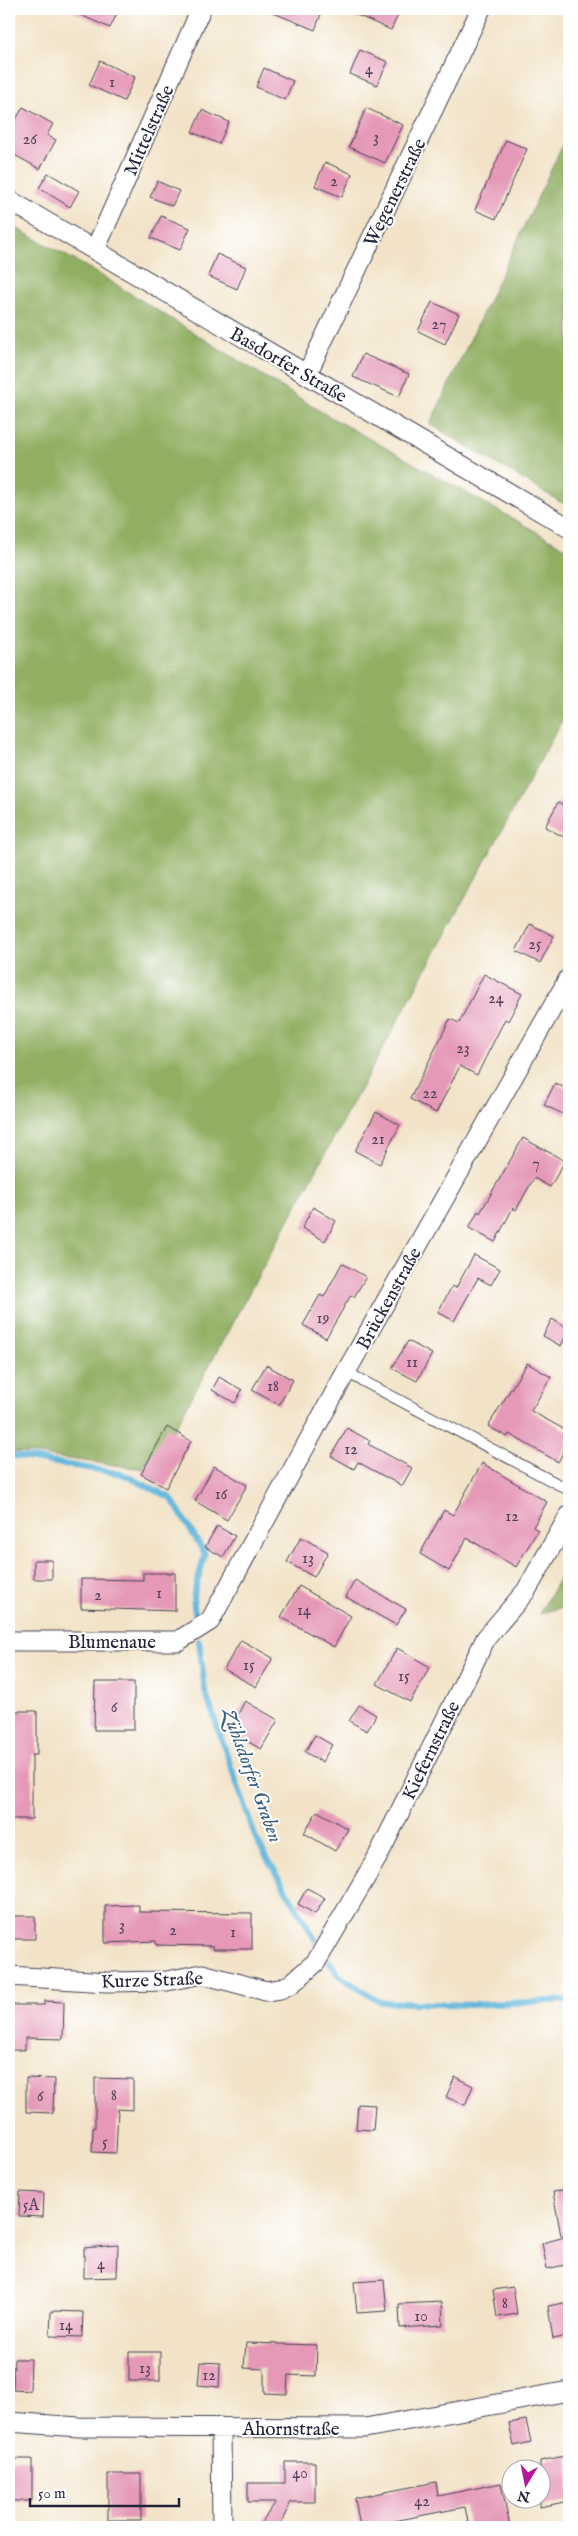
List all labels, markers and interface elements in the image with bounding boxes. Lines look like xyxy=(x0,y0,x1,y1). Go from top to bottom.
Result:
house number: 4 xyxy=(365,60,373,80)
house number: 1 xyxy=(109,73,115,93)
street label: Mittelstraße xyxy=(119,81,181,180)
house number: 3 xyxy=(373,128,379,148)
house number: 26 xyxy=(23,130,37,150)
street label: Wegenerstraße xyxy=(359,135,432,251)
house number: 2 xyxy=(330,172,338,192)
house number: 27 xyxy=(432,315,446,335)
street label: Basdorfer Straße xyxy=(225,322,351,409)
house number: 25 xyxy=(528,935,542,955)
house number: 24 xyxy=(488,989,504,1009)
house number: 23 xyxy=(456,1039,470,1059)
house number: 22 xyxy=(422,1084,438,1104)
house number: 21 xyxy=(371,1130,385,1150)
house number: 7 xyxy=(532,1154,540,1174)
street label: Brückenstraße xyxy=(352,1243,428,1354)
house number: 19 xyxy=(317,1309,329,1329)
house number: 11 xyxy=(406,1353,418,1373)
house number: 18 xyxy=(267,1377,279,1397)
house number: 12 xyxy=(344,1440,358,1460)
house number: 16 xyxy=(215,1485,228,1505)
house number: 12 xyxy=(505,1507,519,1527)
house number: 13 xyxy=(302,1549,314,1569)
house number: 1 xyxy=(156,1584,162,1604)
house number: 2 xyxy=(94,1586,102,1606)
house number: 14 xyxy=(297,1601,311,1621)
street label: Blumenaue xyxy=(68,1631,156,1655)
house number: 15 xyxy=(243,1656,255,1676)
house number: 15 xyxy=(398,1667,410,1687)
street label: Kiefernstraße xyxy=(398,1697,466,1804)
house number: 6 xyxy=(111,1698,118,1718)
water label: Zühlsdorfer Graben xyxy=(214,1703,288,1847)
house number: 3 xyxy=(119,1916,125,1936)
house number: 2 xyxy=(169,1921,177,1941)
house number: 1 xyxy=(230,1923,236,1943)
street label: Kurze Straße xyxy=(101,1967,204,1995)
house number: 8 xyxy=(111,2086,117,2106)
house number: 6 xyxy=(37,2087,44,2107)
house number: 5 xyxy=(102,2133,108,2153)
house number: 5A xyxy=(23,2196,40,2216)
house number: 4 xyxy=(97,2255,105,2275)
house number: 8 xyxy=(502,2294,508,2314)
house number: 10 xyxy=(414,2307,428,2327)
house number: 14 xyxy=(59,2316,73,2336)
house number: 13 xyxy=(139,2359,151,2379)
house number: 12 xyxy=(202,2366,216,2386)
street label: Ahornstraße xyxy=(241,2418,340,2442)
north arrow xyxy=(500,2458,550,2508)
house number: 40 xyxy=(292,2464,308,2484)
scale bar xyxy=(30,2476,179,2508)
text: 50 m xyxy=(38,2484,66,2503)
text: N xyxy=(516,2486,532,2506)
house number: 42 xyxy=(414,2492,430,2512)

